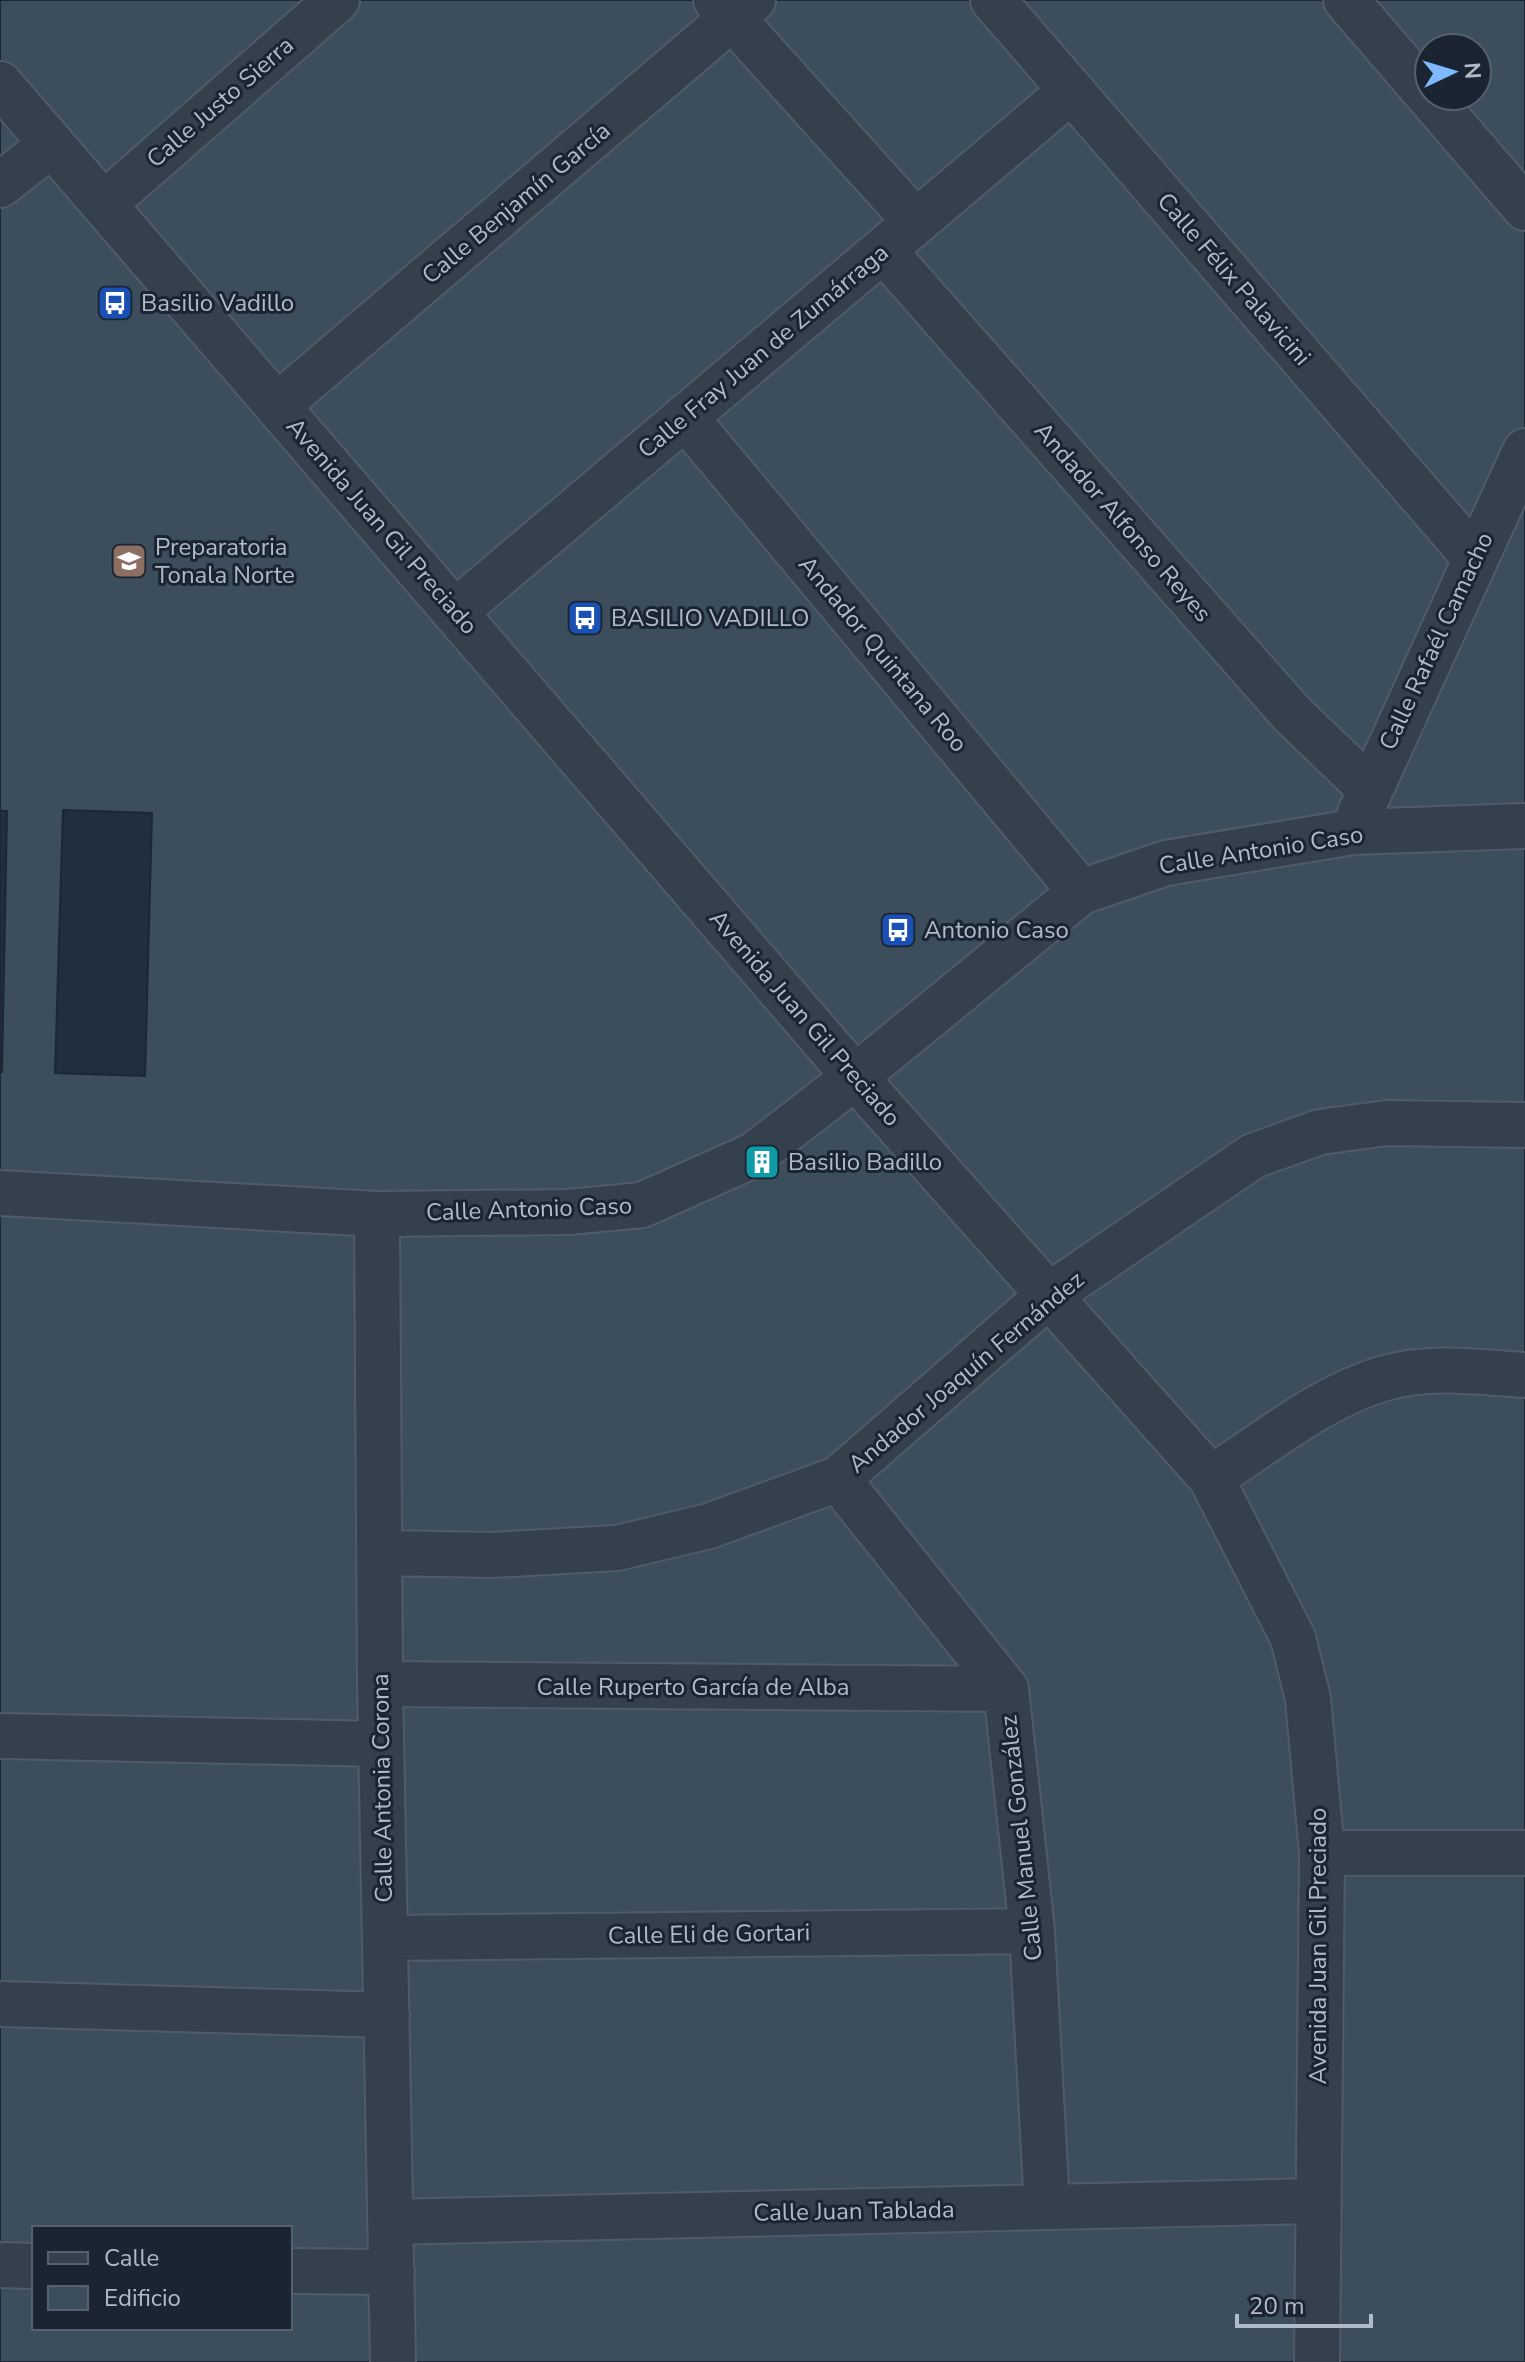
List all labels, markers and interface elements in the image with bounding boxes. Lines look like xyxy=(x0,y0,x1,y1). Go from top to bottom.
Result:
street label: Calle Justo Sierra xyxy=(140,29,300,175)
north arrow xyxy=(1413,32,1493,112)
text: N xyxy=(1456,61,1487,80)
street label: Calle Benjamín García xyxy=(415,115,617,291)
street label: Calle Félix Palavicini xyxy=(1150,186,1318,372)
street label: Calle Fray Juan de Zumárraga xyxy=(631,237,895,465)
bus stop icon: Basilio Vadillo xyxy=(96,284,134,322)
place label: Basilio Vadillo xyxy=(141,287,294,319)
street label: Avenida Juan Gil Preciado xyxy=(279,411,485,641)
street label: Andador Alfonso Reyes xyxy=(1027,415,1219,629)
street label: Calle Rafaél Camacho xyxy=(1371,527,1501,755)
place label: Preparatoria Tonala Norte xyxy=(155,531,295,591)
school or university icon: Preparatoria Tonala Norte xyxy=(110,542,148,580)
street label: Andador Quintana Roo xyxy=(791,549,975,759)
bus stop icon: BASILIO VADILLO xyxy=(566,599,604,637)
place label: BASILIO VADILLO xyxy=(611,602,809,634)
street label: Calle Antonio Caso xyxy=(1157,818,1365,882)
street label: Avenida Juan Gil Preciado xyxy=(702,903,908,1133)
bus stop icon: Antonio Caso xyxy=(879,911,917,949)
place label: Antonio Caso xyxy=(924,914,1069,946)
building icon: Basilio Badillo xyxy=(743,1143,781,1181)
place label: Basilio Badillo xyxy=(788,1146,942,1178)
street label: Calle Antonio Caso xyxy=(425,1189,633,1229)
street label: Andador Joaquín Fernández xyxy=(841,1264,1091,1480)
street label: Calle Ruperto García de Alba xyxy=(536,1671,850,1703)
street label: Calle Antonia Corona xyxy=(364,1673,400,1903)
street label: Calle Manuel González xyxy=(992,1714,1050,1962)
street label: Avenida Juan Gil Preciado xyxy=(1302,1808,1334,2084)
street label: Calle Eli de Gortari xyxy=(607,1916,811,1952)
street label: Calle Juan Tablada xyxy=(753,2193,955,2229)
legend xyxy=(32,2226,292,2330)
text: Calle xyxy=(104,2242,159,2274)
scale bar xyxy=(1237,2278,1371,2328)
text: Edificio xyxy=(104,2282,181,2314)
text: 20 m xyxy=(1249,2290,1305,2322)

